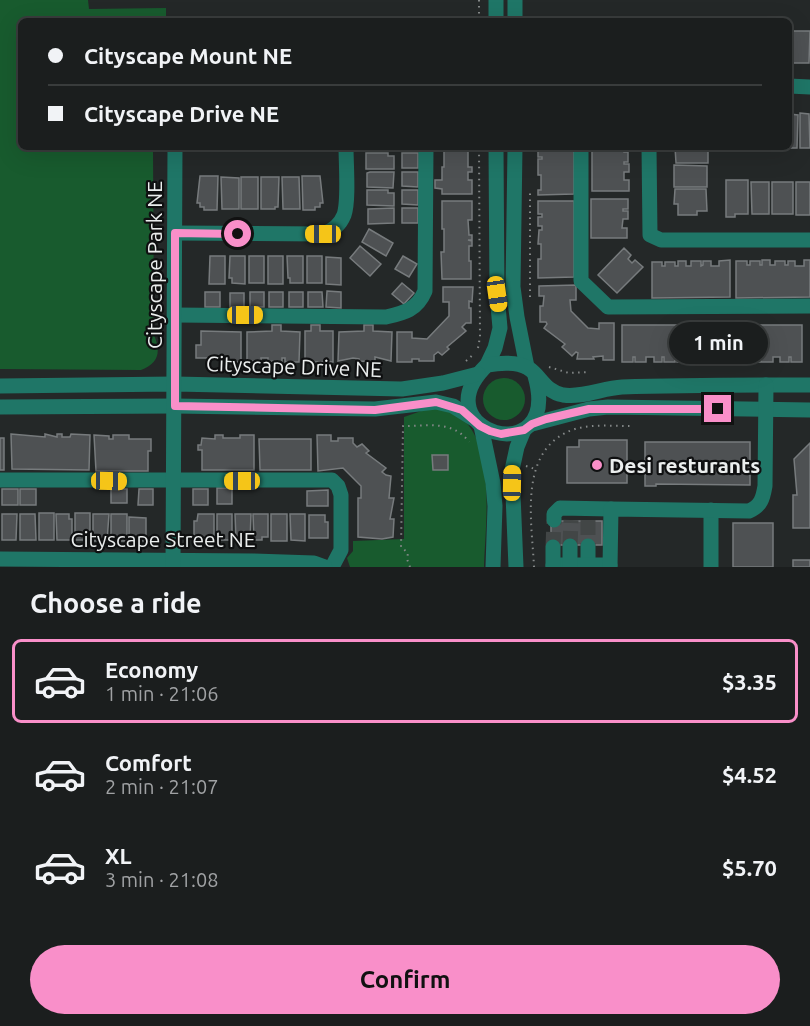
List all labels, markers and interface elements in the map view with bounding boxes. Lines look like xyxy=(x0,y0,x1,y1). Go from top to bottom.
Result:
text: Cityscape Mount NE xyxy=(84,43,292,68)
text: Cityscape Drive NE xyxy=(84,101,279,126)
street label: Cityscape Park NE xyxy=(142,181,166,349)
route start xyxy=(224,220,251,247)
car xyxy=(305,225,341,243)
car xyxy=(486,275,508,313)
car xyxy=(227,306,263,324)
callout: 1 min xyxy=(668,322,768,364)
text: 1 min xyxy=(693,331,744,354)
street label: Cityscape Drive NE xyxy=(206,351,382,381)
route end xyxy=(704,395,731,422)
place label: Desi resturants xyxy=(609,453,760,477)
marker: Desi resturants xyxy=(590,458,604,472)
car xyxy=(503,465,521,501)
car xyxy=(91,472,127,490)
car xyxy=(224,472,260,490)
street label: Cityscape Street NE xyxy=(71,527,255,551)
text: Choose a ride xyxy=(30,588,202,618)
icon: car xyxy=(33,654,87,708)
text: Economy xyxy=(105,657,198,682)
text: $3.35 xyxy=(722,669,777,694)
text: 1 min · 21:06 xyxy=(105,682,219,705)
icon: car xyxy=(33,747,87,801)
text: Comfort xyxy=(105,750,192,775)
text: $4.52 xyxy=(722,762,777,787)
text: 2 min · 21:07 xyxy=(105,775,219,798)
icon: car xyxy=(33,840,87,894)
text: XL xyxy=(105,843,132,868)
text: $5.70 xyxy=(722,855,777,880)
text: 3 min · 21:08 xyxy=(105,868,219,891)
button: Confirm xyxy=(30,945,780,1014)

